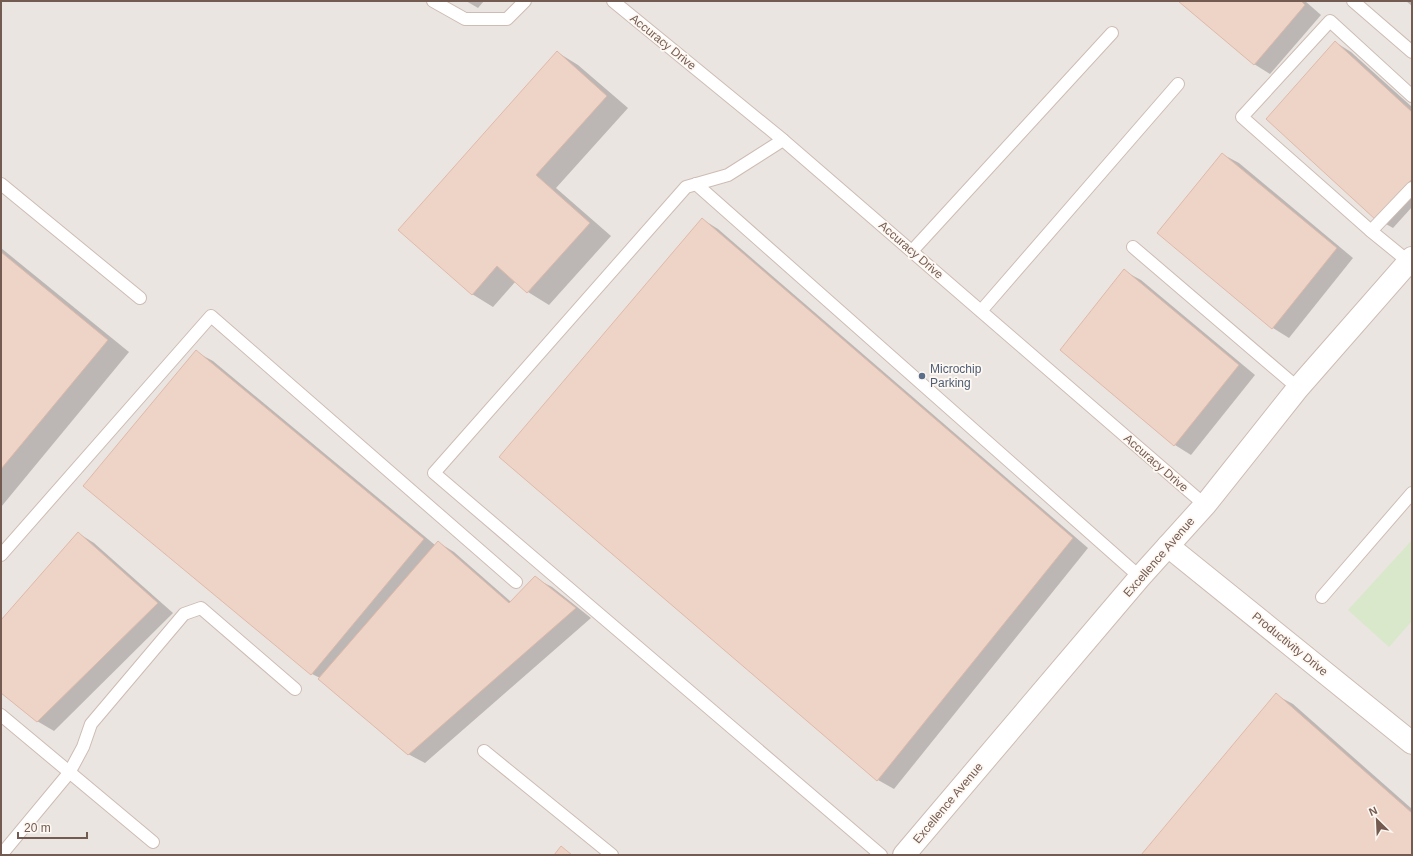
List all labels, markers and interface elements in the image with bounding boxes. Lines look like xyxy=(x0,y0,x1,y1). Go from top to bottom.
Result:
street label: Accuracy Drive xyxy=(627,11,699,73)
street label: Accuracy Drive xyxy=(876,218,946,282)
place label: Microchip Parking xyxy=(930,362,982,390)
marker: Microchip Parking xyxy=(917,371,927,381)
street label: Accuracy Drive xyxy=(1121,431,1191,495)
street label: Excellence Avenue xyxy=(1121,514,1198,600)
street label: Productivity Drive xyxy=(1249,609,1331,679)
street label: Excellence Avenue xyxy=(910,759,986,846)
north arrow xyxy=(1357,800,1397,840)
text: N xyxy=(1367,804,1379,818)
scale bar xyxy=(18,814,87,840)
text: 20 m xyxy=(24,821,51,835)

